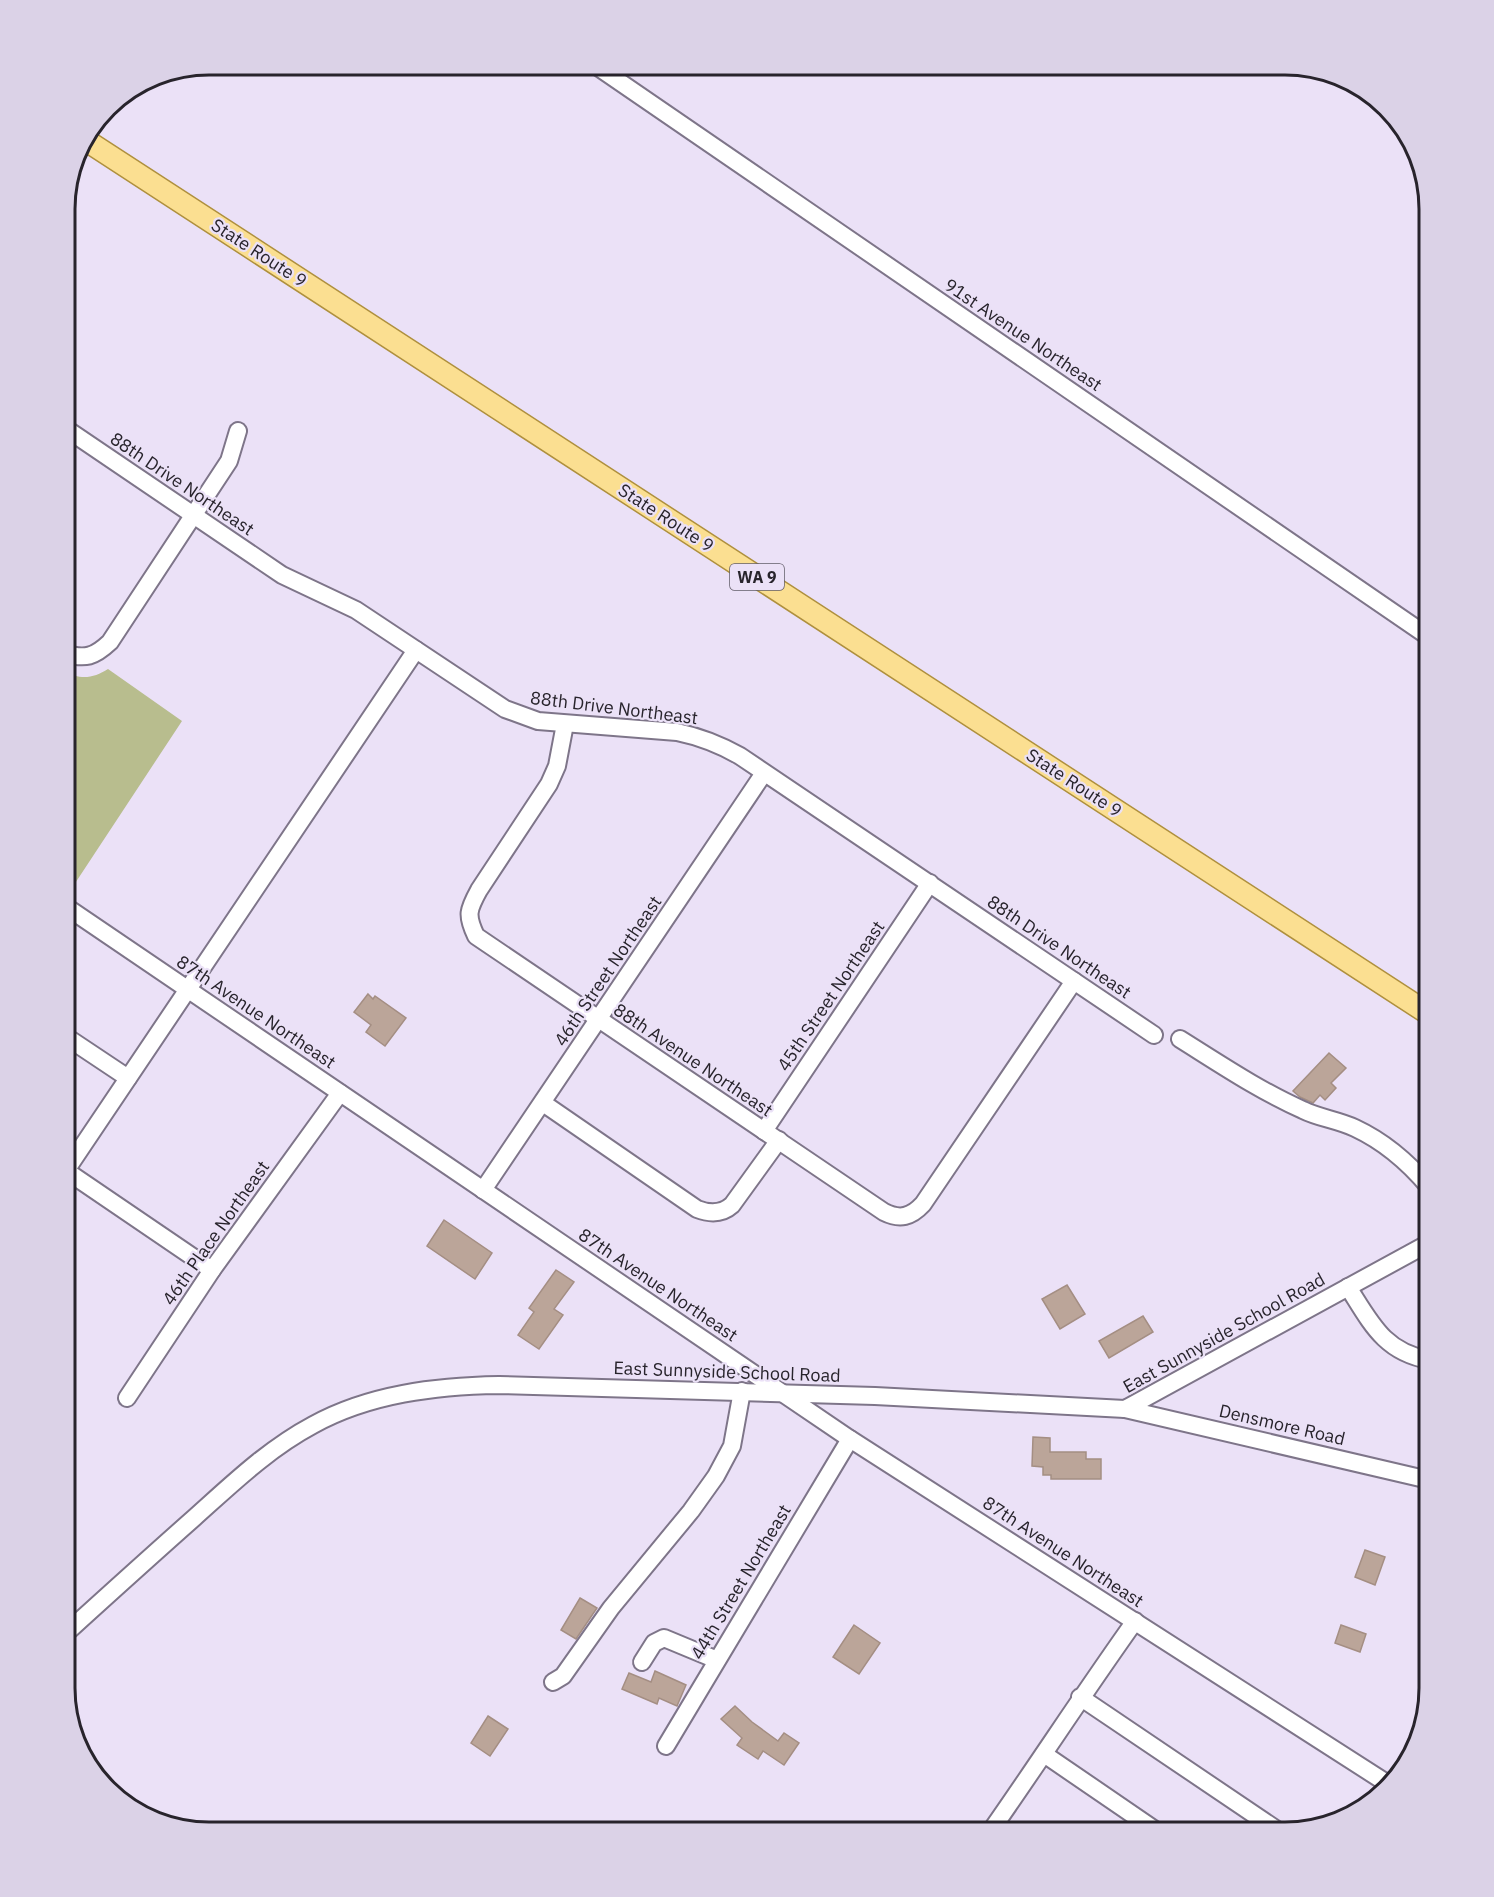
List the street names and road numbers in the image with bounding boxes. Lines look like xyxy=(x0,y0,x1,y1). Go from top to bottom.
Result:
street label: State Route 9 xyxy=(207,213,311,292)
street label: 91st Avenue Northeast xyxy=(940,273,1107,396)
street label: 88th Drive Northeast xyxy=(106,427,259,540)
street label: State Route 9 xyxy=(614,478,718,557)
road number: WA 9 xyxy=(730,564,784,590)
street label: 88th Drive Northeast xyxy=(529,686,699,729)
street label: State Route 9 xyxy=(1022,743,1126,822)
street label: 88th Drive Northeast xyxy=(983,890,1136,1003)
street label: 46th Street Northeast xyxy=(549,891,666,1050)
street label: 45th Street Northeast xyxy=(772,916,889,1075)
street label: 87th Avenue Northeast xyxy=(172,950,340,1073)
street label: 88th Avenue Northeast xyxy=(609,998,777,1121)
street label: 46th Place Northeast xyxy=(157,1156,274,1309)
street label: 87th Avenue Northeast xyxy=(574,1223,742,1346)
street label: East Sunnyside School Road xyxy=(1119,1267,1329,1398)
street label: East Sunnyside School Road xyxy=(613,1356,841,1387)
street label: Densmore Road xyxy=(1217,1399,1347,1450)
street label: 87th Avenue Northeast xyxy=(979,1491,1148,1612)
street label: 44th Street Northeast xyxy=(685,1500,796,1663)

